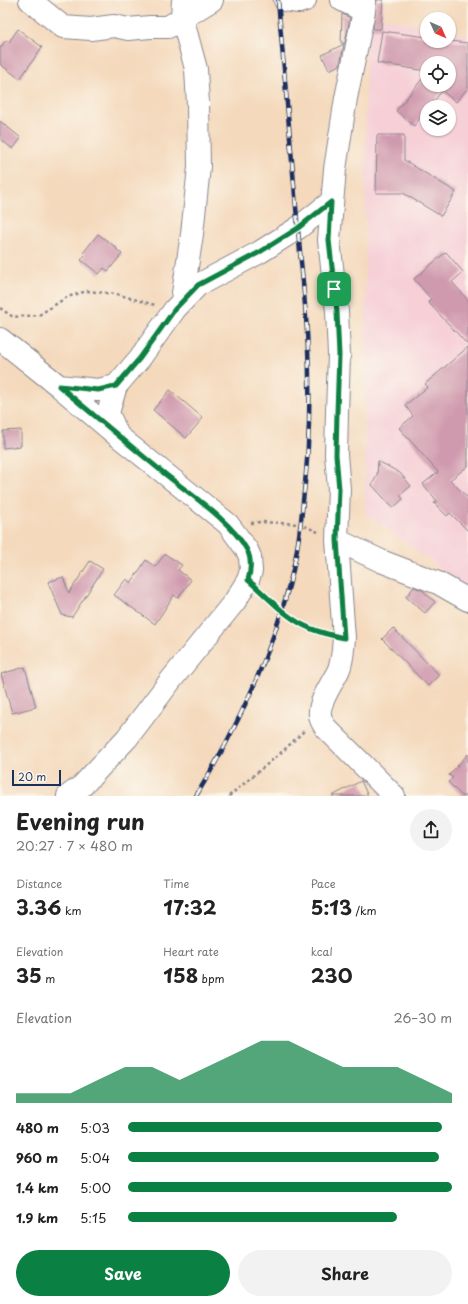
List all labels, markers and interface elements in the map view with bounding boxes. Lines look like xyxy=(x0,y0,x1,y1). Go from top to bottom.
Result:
north arrow xyxy=(420,12,456,48)
map controls xyxy=(420,12,456,136)
button: locate xyxy=(420,56,456,92)
button: layers xyxy=(420,100,456,136)
pin xyxy=(317,272,351,306)
icon: arrive xyxy=(323,278,345,300)
scale bar xyxy=(12,768,61,787)
text: 20 m xyxy=(18,768,46,785)
text: Evening run xyxy=(16,804,145,837)
button: share xyxy=(410,809,452,851)
text: 20:27 · 7 × 480 m xyxy=(16,836,133,855)
text: Distance xyxy=(16,875,62,892)
text: Time xyxy=(163,875,189,892)
text: Pace xyxy=(311,875,335,892)
text: 3.36 xyxy=(16,892,61,922)
text: 17:32 xyxy=(163,892,217,922)
text: 5:13 xyxy=(311,892,352,922)
text: km xyxy=(61,902,81,919)
text: /km xyxy=(352,902,377,919)
text: Elevation xyxy=(16,943,63,960)
text: Heart rate xyxy=(163,943,219,960)
text: kcal xyxy=(311,943,333,960)
text: 35 xyxy=(16,960,42,990)
text: 158 xyxy=(163,960,198,990)
text: 230 xyxy=(311,960,352,990)
text: m xyxy=(42,970,55,987)
text: bpm xyxy=(198,970,225,987)
text: Elevation xyxy=(16,1008,72,1027)
text: 26–30 m xyxy=(393,1008,452,1027)
text: 480 m xyxy=(16,1118,59,1137)
text: 5:03 xyxy=(80,1118,110,1137)
text: 960 m xyxy=(16,1148,58,1167)
text: 5:04 xyxy=(80,1148,110,1167)
text: 1.4 km xyxy=(16,1178,59,1197)
text: 5:00 xyxy=(80,1178,111,1197)
text: 1.9 km xyxy=(16,1208,58,1227)
text: 5:15 xyxy=(80,1208,106,1227)
button: Save xyxy=(16,1250,230,1296)
button: Share xyxy=(238,1250,452,1296)

